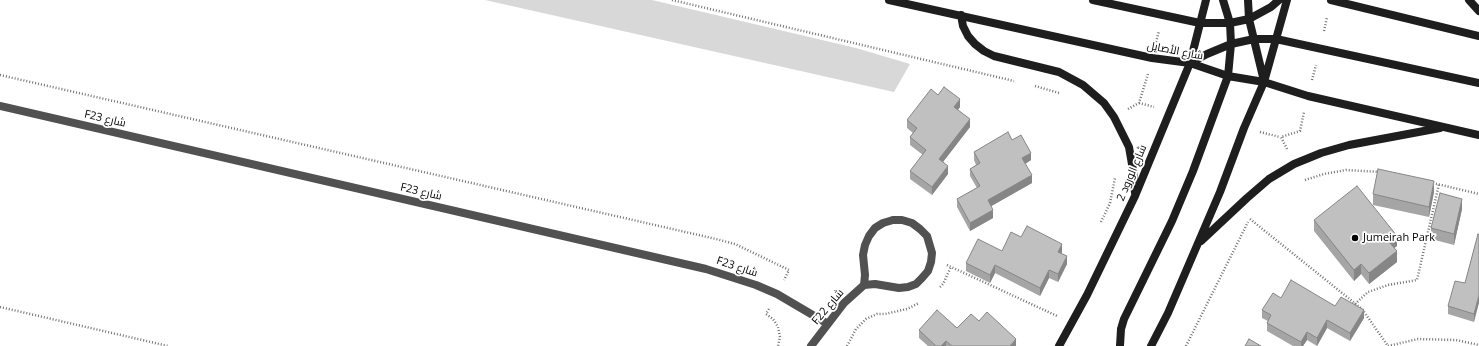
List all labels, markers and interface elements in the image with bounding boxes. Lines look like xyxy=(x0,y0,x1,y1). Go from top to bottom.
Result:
street label: شارع الأصايل xyxy=(1146,39,1204,63)
street label: F23 شارع xyxy=(83,108,127,130)
street label: شارع الورود 2 xyxy=(1114,143,1150,203)
street label: F23 شارع xyxy=(399,181,443,203)
place label: Jumeirah Park xyxy=(1363,231,1435,245)
marker: Jumeirah Park xyxy=(1350,233,1360,243)
street label: F23 شارع xyxy=(715,254,759,280)
street label: F22 شارع xyxy=(809,287,847,327)

